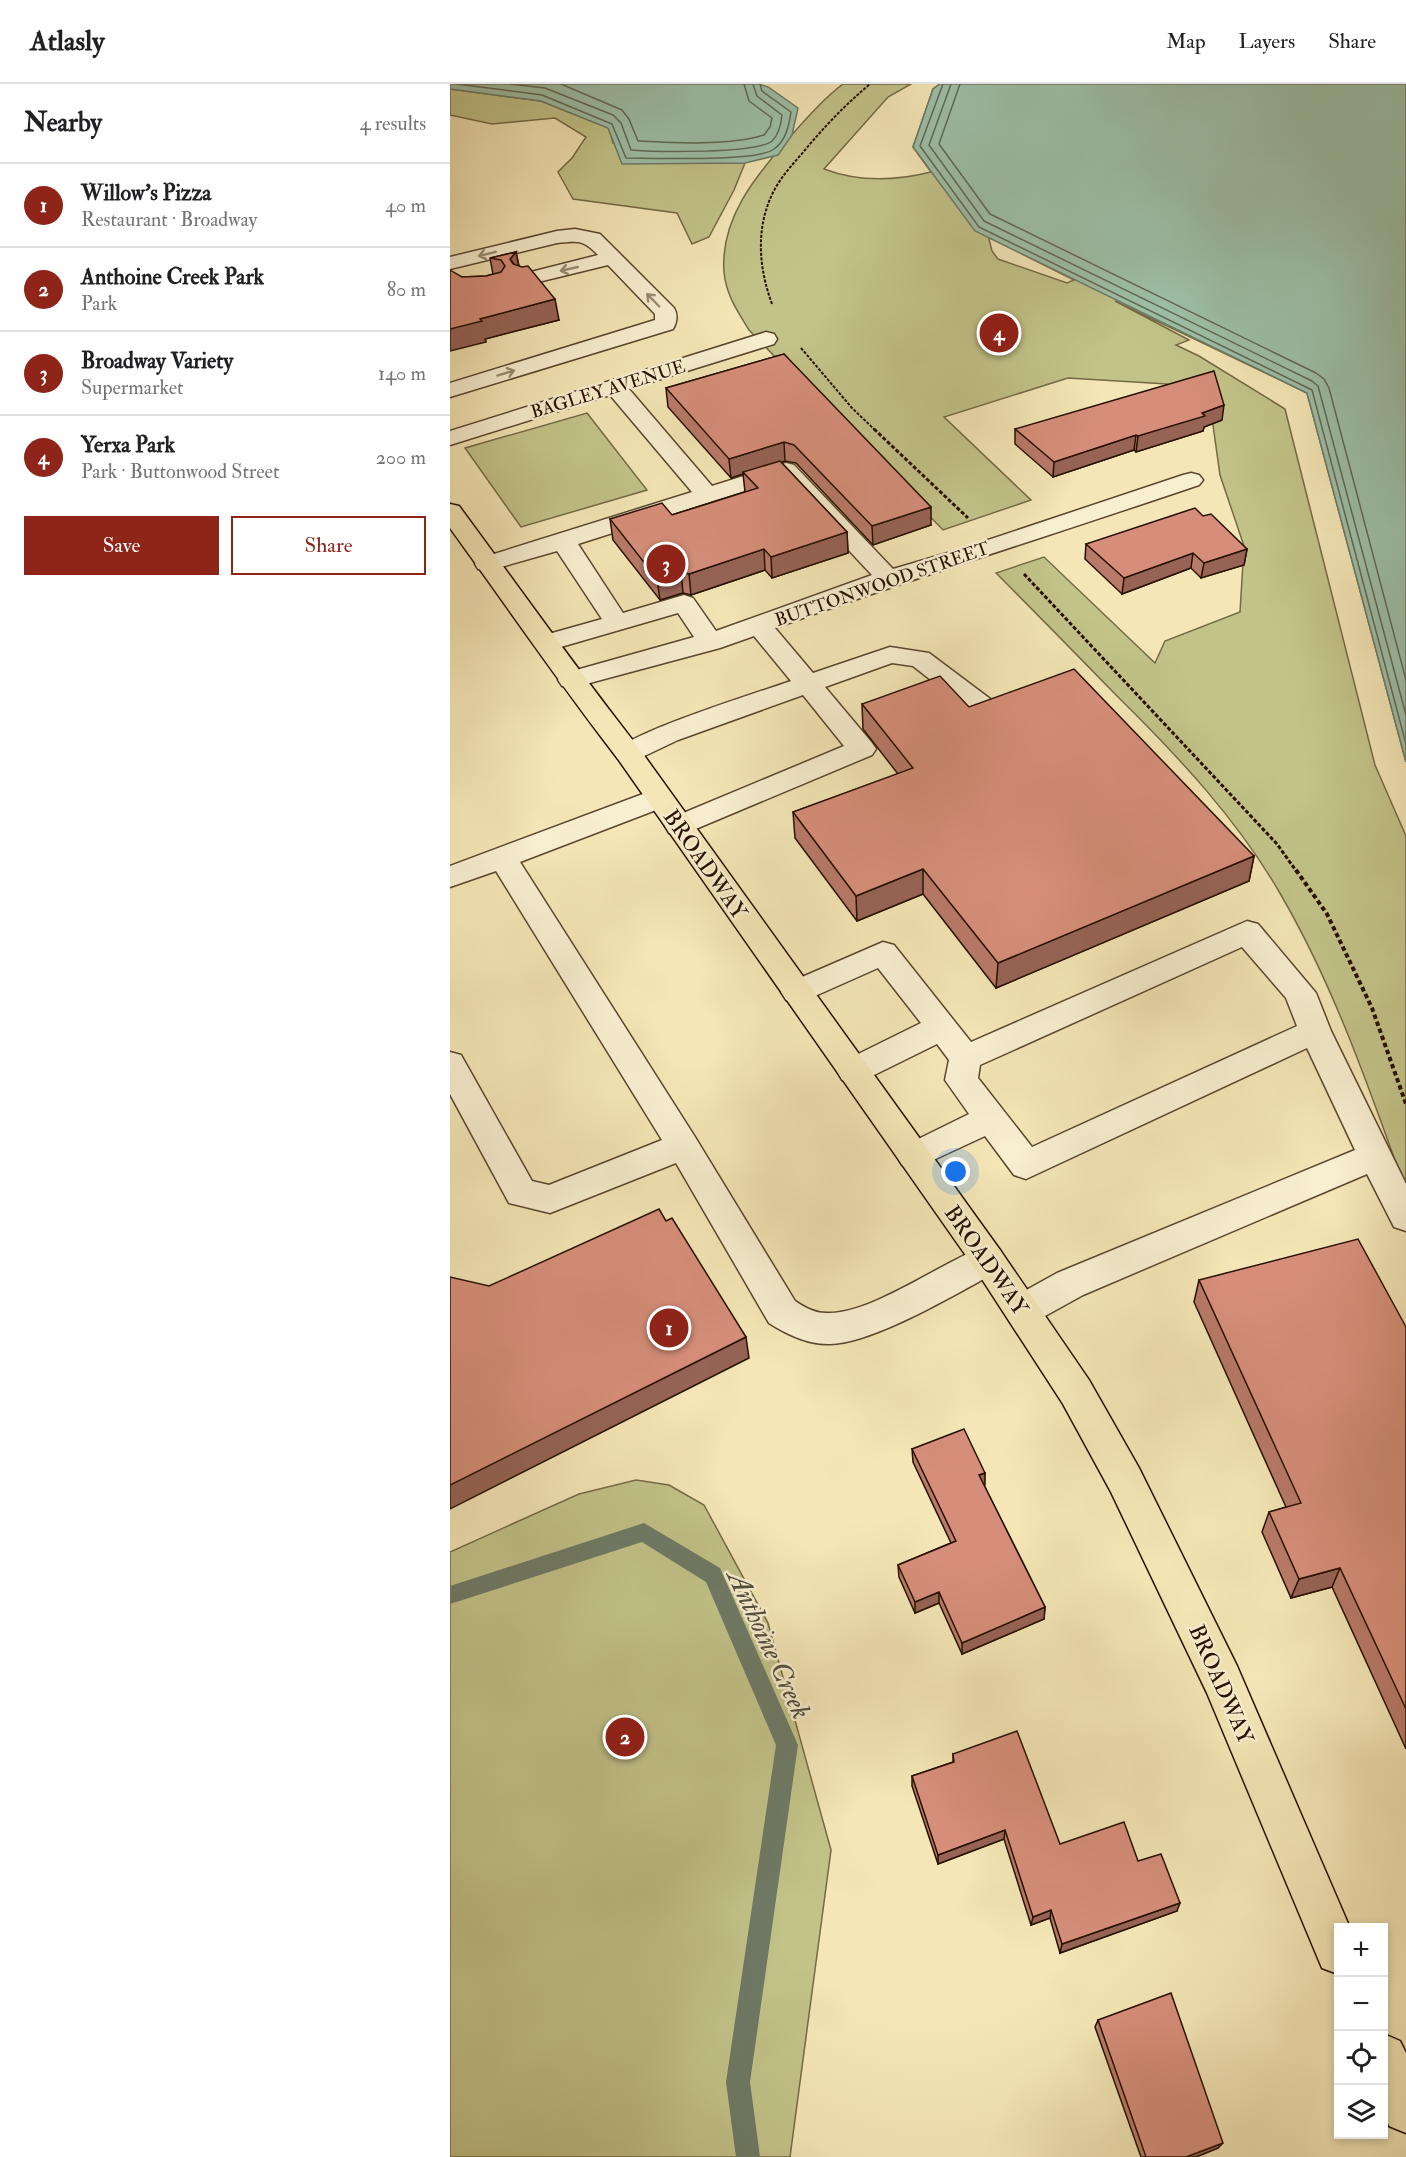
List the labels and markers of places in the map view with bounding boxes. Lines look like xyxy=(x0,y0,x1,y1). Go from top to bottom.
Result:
pin: 4 xyxy=(980,310,1018,356)
pin: 3 xyxy=(646,542,686,586)
pin: 1 xyxy=(650,1306,688,1350)
pin: 2 xyxy=(606,1714,645,1760)

